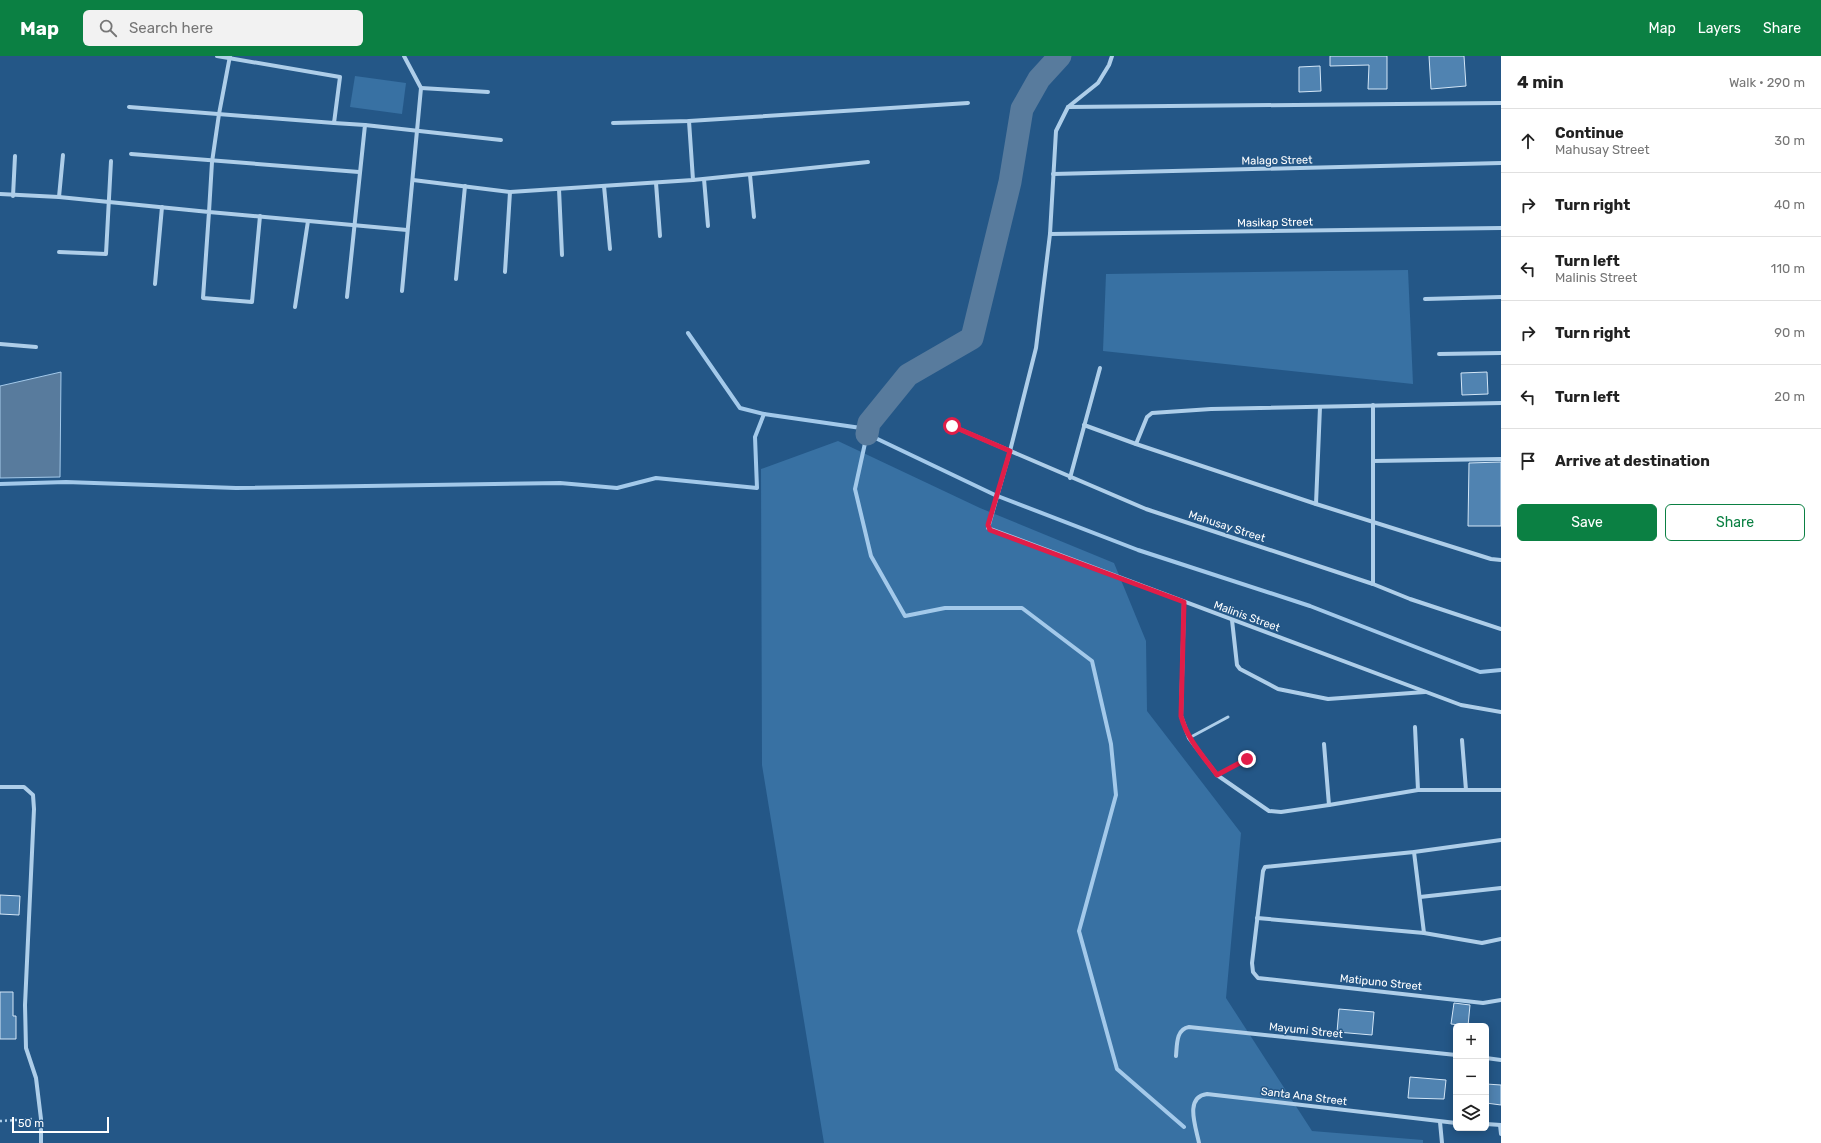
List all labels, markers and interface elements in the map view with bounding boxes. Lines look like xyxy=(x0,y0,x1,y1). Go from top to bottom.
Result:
search box xyxy=(83,10,363,46)
text: Map xyxy=(20,17,59,40)
icon: search xyxy=(97,17,119,39)
text: Search here xyxy=(129,19,213,37)
text: Map xyxy=(1649,20,1676,37)
text: Layers xyxy=(1698,20,1741,37)
text: Share xyxy=(1763,20,1801,37)
text: 4 min xyxy=(1517,72,1564,92)
text: Walk · 290 m xyxy=(1729,75,1805,90)
text: Continue xyxy=(1555,124,1624,142)
icon: ahead xyxy=(1517,130,1539,152)
text: 30 m xyxy=(1774,133,1805,148)
text: Mahusay Street xyxy=(1555,142,1650,157)
street label: Malago Street xyxy=(1241,153,1313,168)
icon: right xyxy=(1517,194,1539,216)
text: Turn right xyxy=(1555,196,1630,214)
text: 40 m xyxy=(1774,197,1805,212)
street label: Masikap Street xyxy=(1237,215,1314,230)
text: Turn left xyxy=(1555,252,1620,270)
icon: left xyxy=(1517,258,1539,280)
text: 110 m xyxy=(1771,261,1805,276)
text: Malinis Street xyxy=(1555,270,1637,285)
icon: right xyxy=(1517,322,1539,344)
text: Turn right xyxy=(1555,324,1630,342)
text: 90 m xyxy=(1774,325,1805,340)
icon: left xyxy=(1517,386,1539,408)
text: Turn left xyxy=(1555,388,1620,406)
text: 20 m xyxy=(1774,389,1805,404)
route start xyxy=(943,417,961,435)
icon: arrive xyxy=(1517,450,1539,472)
text: Arrive at destination xyxy=(1555,452,1710,470)
button: Save xyxy=(1517,504,1657,541)
button: Share xyxy=(1665,504,1805,541)
street label: Mahusay Street xyxy=(1187,508,1268,545)
street label: Malinis Street xyxy=(1212,598,1282,635)
route end xyxy=(1238,750,1256,768)
street label: Matipuno Street xyxy=(1339,972,1423,993)
street label: Mayumi Street xyxy=(1268,1020,1344,1041)
map controls xyxy=(1453,1023,1489,1131)
button: + xyxy=(1453,1023,1489,1059)
button: − xyxy=(1453,1059,1489,1095)
street label: Santa Ana Street xyxy=(1260,1085,1349,1108)
button: layers xyxy=(1453,1095,1489,1131)
scale bar xyxy=(12,1115,109,1134)
text: 50 m xyxy=(18,1117,44,1130)

